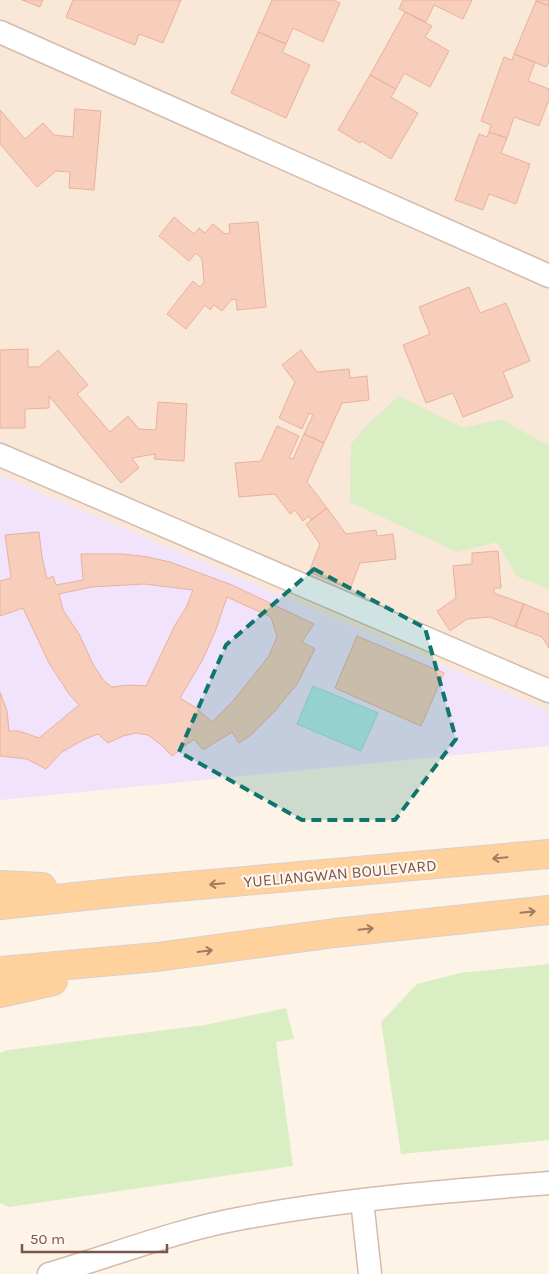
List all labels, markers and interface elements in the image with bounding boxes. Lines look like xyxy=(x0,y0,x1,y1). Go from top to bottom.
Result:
one-way arrow xyxy=(493,853,509,863)
street label: YUELIANGWAN BOULEVARD xyxy=(243,856,437,891)
one-way arrow xyxy=(209,879,225,888)
one-way arrow xyxy=(519,907,535,917)
one-way arrow xyxy=(358,924,374,934)
one-way arrow xyxy=(197,946,213,956)
scale bar xyxy=(22,1222,168,1254)
text: 50 m xyxy=(30,1230,65,1248)

